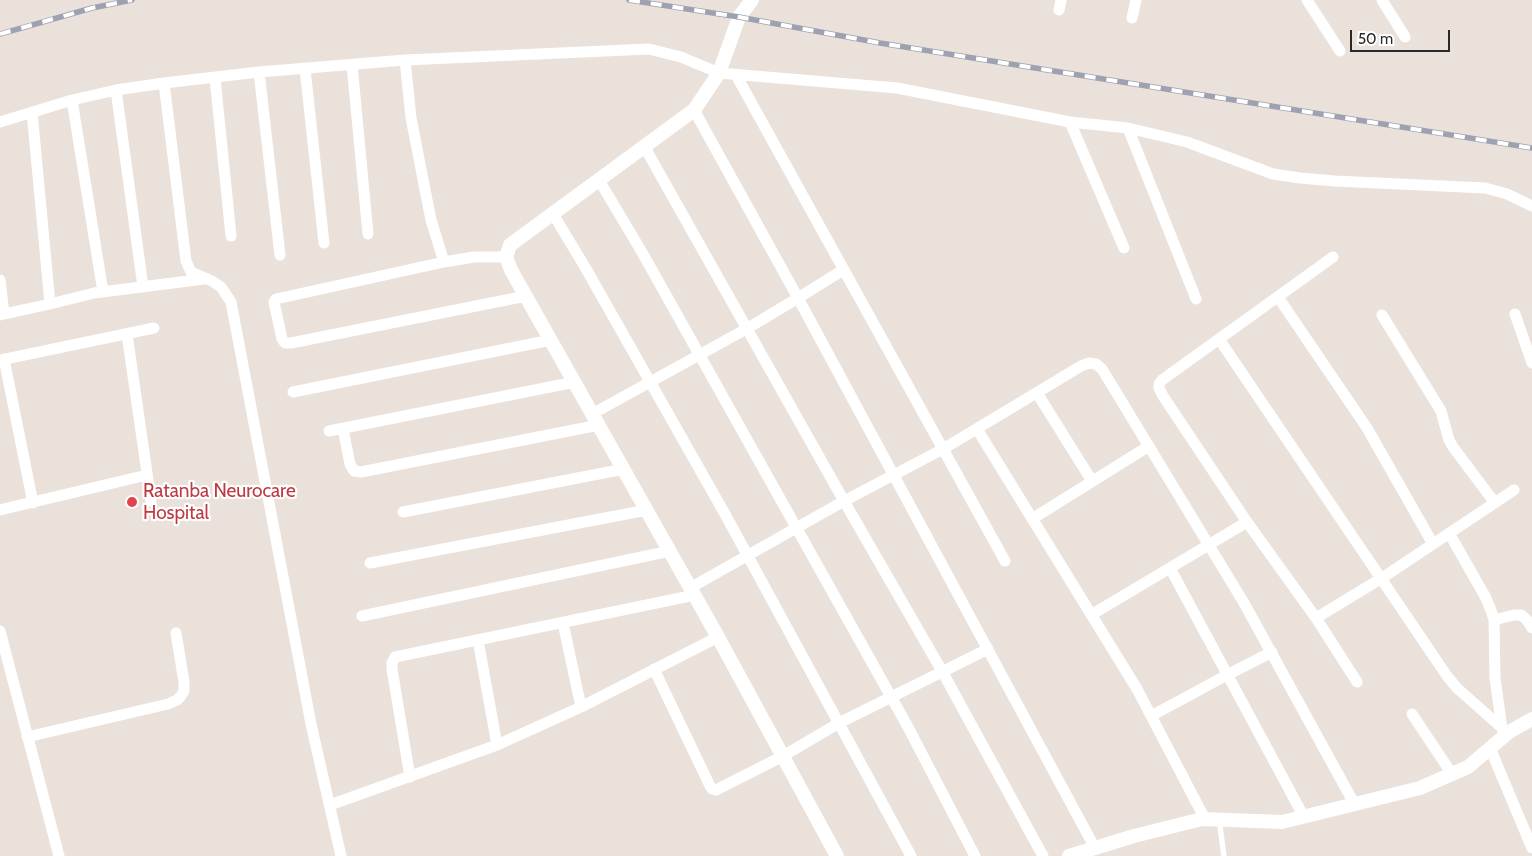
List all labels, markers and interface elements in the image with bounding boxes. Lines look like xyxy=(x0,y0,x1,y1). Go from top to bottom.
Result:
scale bar xyxy=(1352,20,1452,52)
text: 50 m xyxy=(1358,30,1393,48)
place label: Ratanba Neurocare Hospital xyxy=(143,480,296,524)
marker: Ratanba Neurocare Hospital xyxy=(125,495,139,509)

